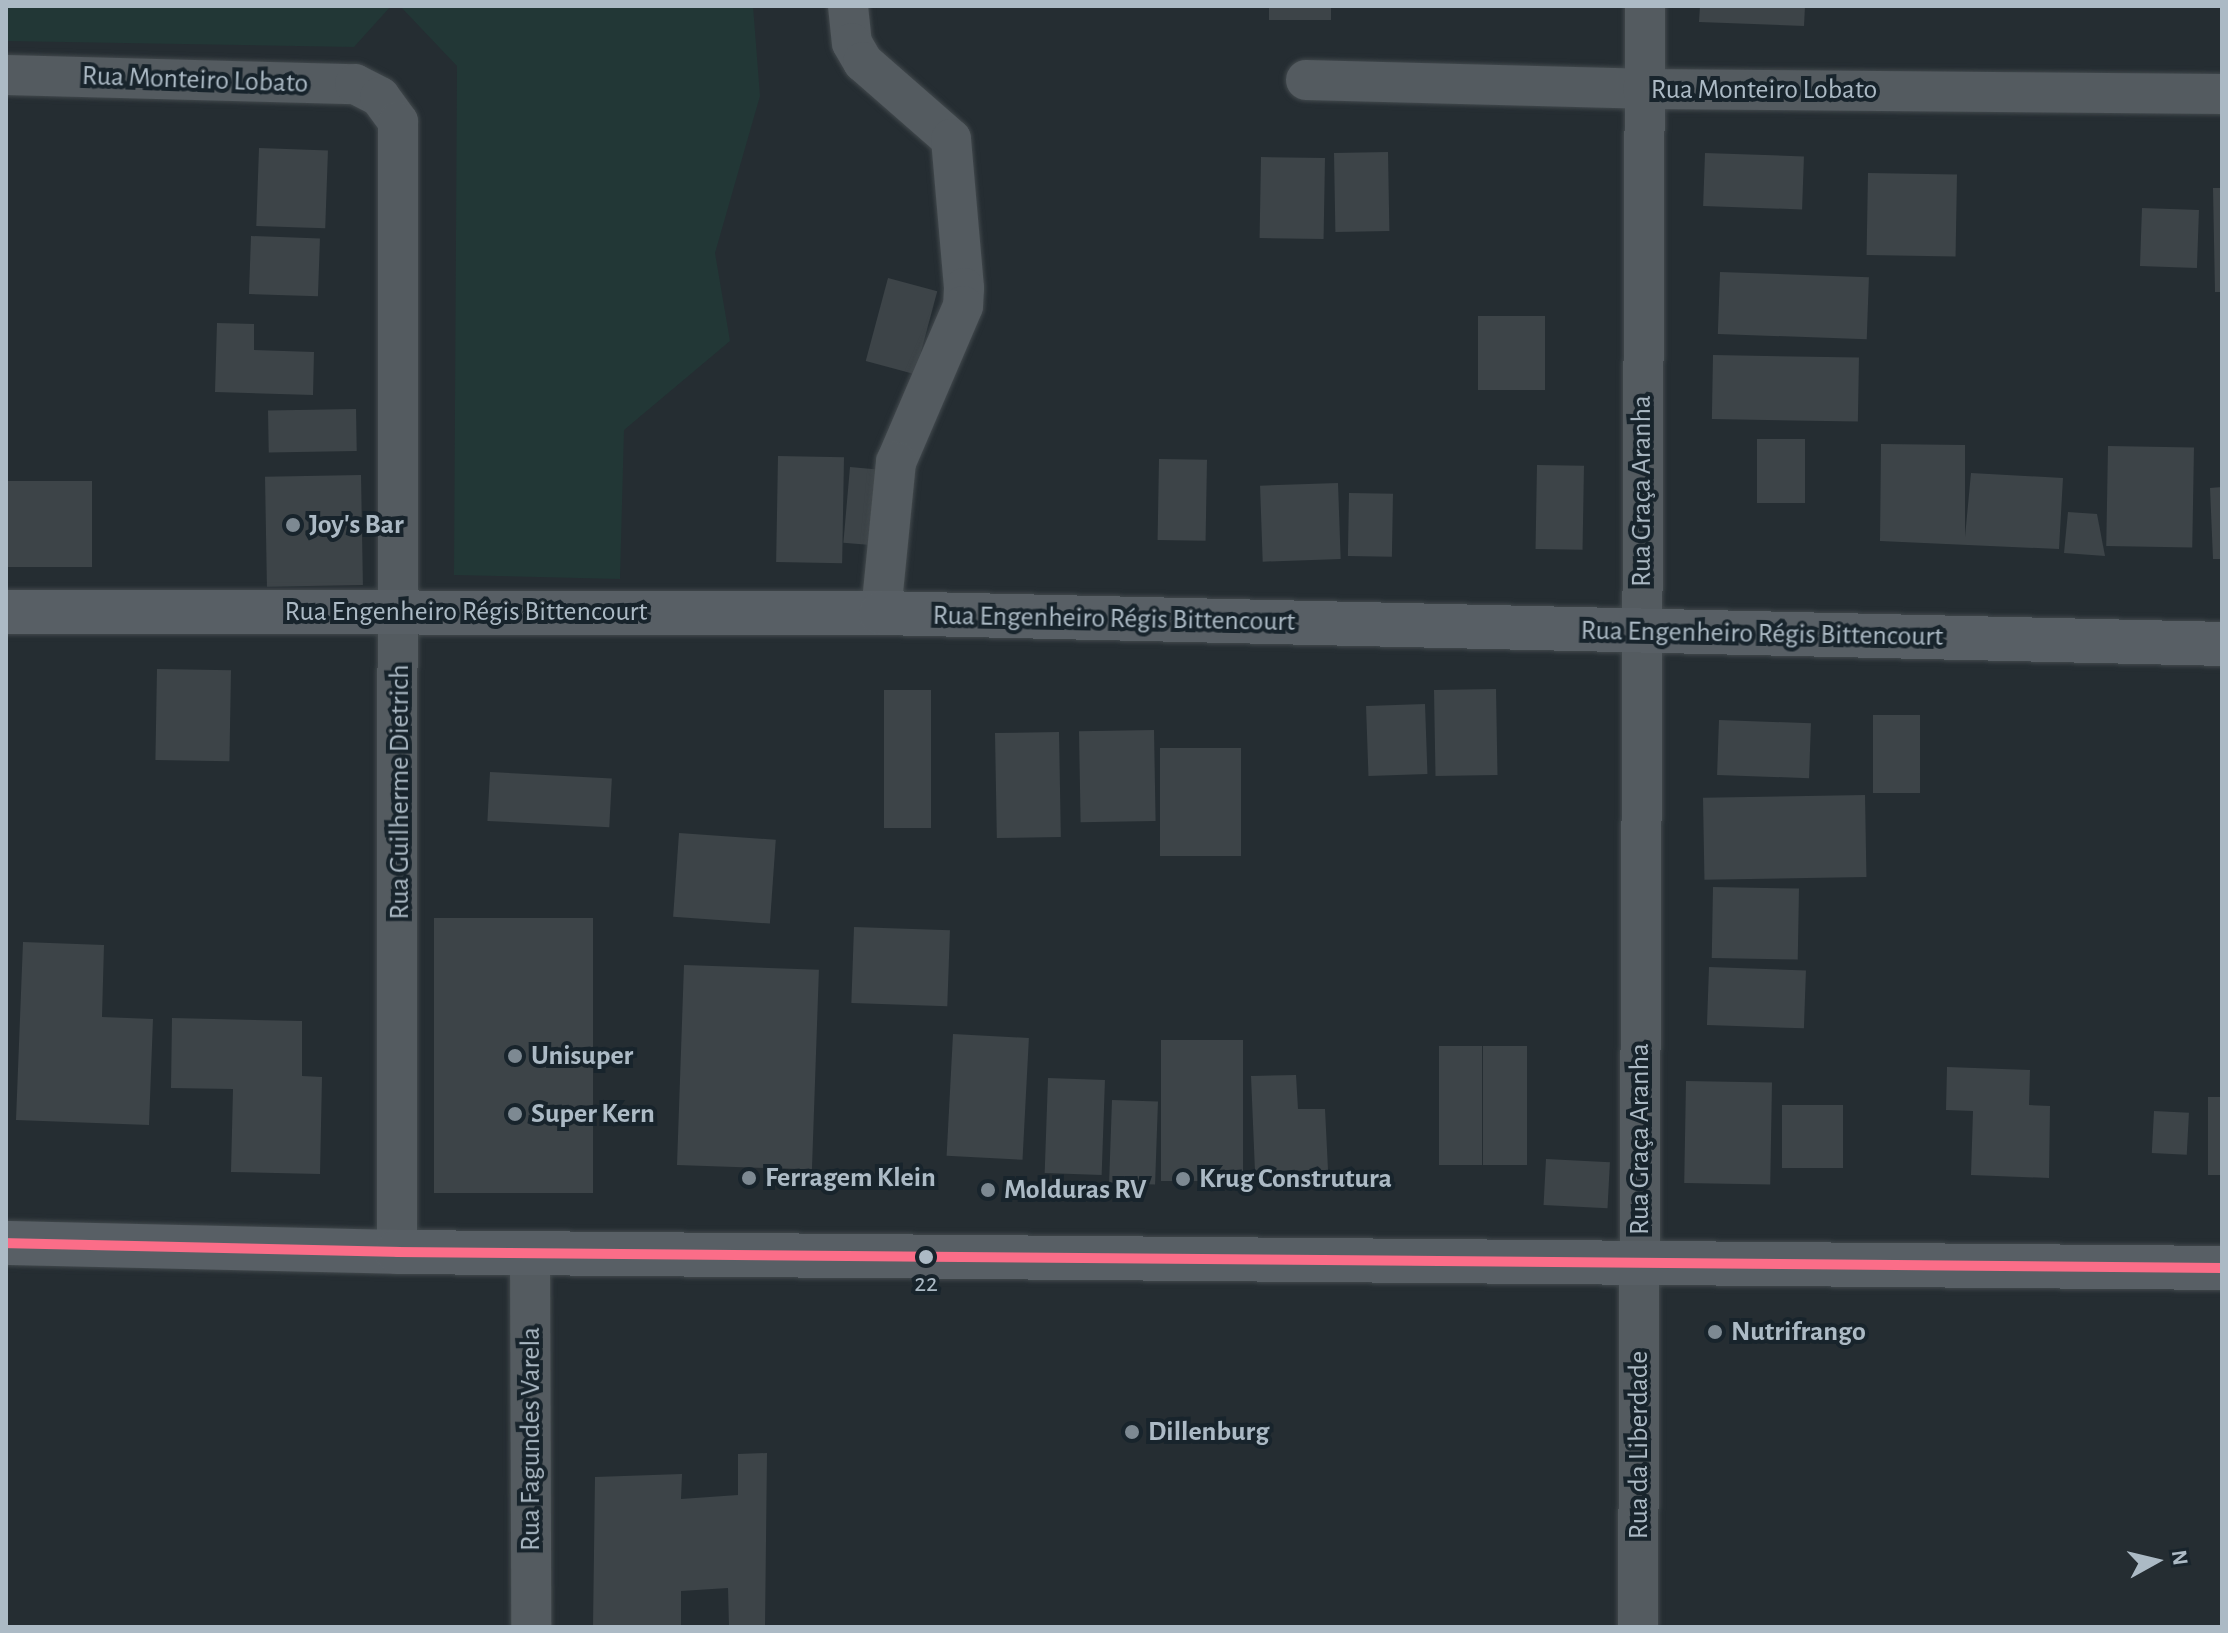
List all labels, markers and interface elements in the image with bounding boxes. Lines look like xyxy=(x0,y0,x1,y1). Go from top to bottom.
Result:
street label: Rua Monteiro Lobato xyxy=(81,59,309,101)
street label: Rua Monteiro Lobato xyxy=(1651,73,1877,107)
street label: Rua Graça Aranha xyxy=(1625,395,1659,587)
place label: Joy's Bar xyxy=(309,508,404,542)
marker: Joy's Bar xyxy=(284,516,302,534)
street label: Rua Engenheiro Régis Bittencourt xyxy=(285,595,647,629)
street label: Rua Engenheiro Régis Bittencourt xyxy=(932,599,1296,639)
street label: Rua Engenheiro Régis Bittencourt xyxy=(1580,614,1944,654)
street label: Rua Guilherme Dietrich xyxy=(383,664,417,920)
place label: Unisuper xyxy=(531,1039,633,1073)
street label: Rua Graça Aranha xyxy=(1623,1043,1657,1235)
marker: Unisuper xyxy=(506,1047,524,1065)
place label: Super Kern xyxy=(531,1097,655,1131)
marker: Super Kern xyxy=(506,1105,524,1123)
place label: Ferragem Klein xyxy=(765,1161,936,1195)
place label: Krug Construtura xyxy=(1199,1162,1392,1196)
marker: Ferragem Klein xyxy=(740,1169,758,1187)
marker: Krug Construtura xyxy=(1174,1170,1192,1188)
place label: Molduras RV xyxy=(1004,1173,1146,1207)
marker: Molduras RV xyxy=(979,1181,997,1199)
marker: 22 xyxy=(918,1249,934,1265)
place label: 22 xyxy=(914,1268,938,1300)
place label: Nutrifrango xyxy=(1731,1315,1866,1349)
marker: Nutrifrango xyxy=(1706,1323,1724,1341)
street label: Rua Fagundes Varela xyxy=(514,1327,548,1551)
street label: Rua da Liberdade xyxy=(1622,1351,1656,1539)
place label: Dillenburg xyxy=(1148,1415,1269,1449)
marker: Dillenburg xyxy=(1123,1423,1141,1441)
north arrow xyxy=(2116,1521,2196,1601)
text: N xyxy=(2168,1549,2192,1567)

